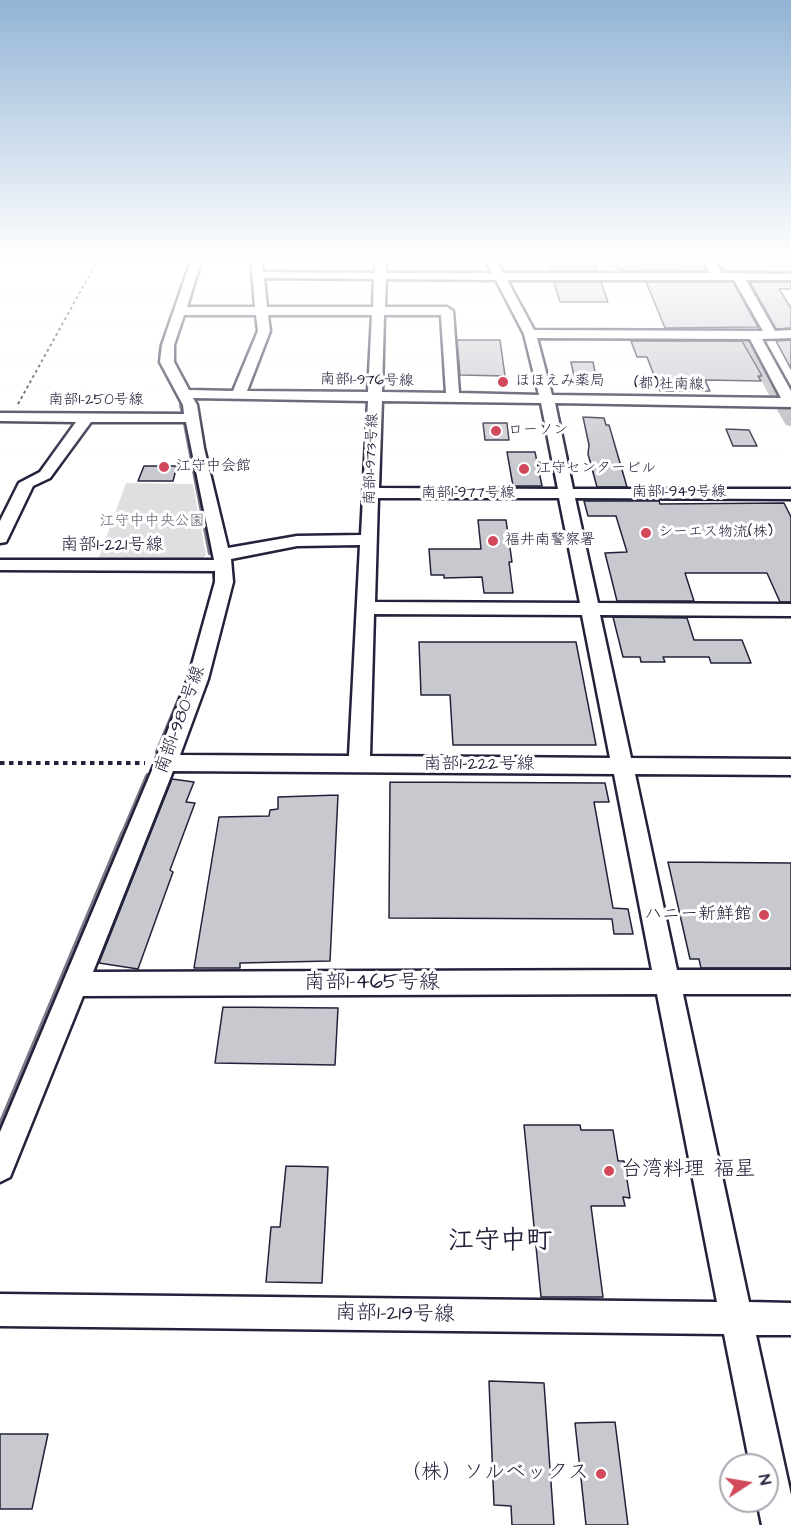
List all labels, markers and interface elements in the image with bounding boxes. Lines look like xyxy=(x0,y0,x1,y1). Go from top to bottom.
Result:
street label: 南部1-976号線 xyxy=(320,371,414,391)
place label: ほほえみ薬局 xyxy=(515,373,605,391)
marker: ほほえみ薬局 xyxy=(496,375,510,389)
street label: (都)社南線 xyxy=(634,375,704,395)
street label: 南部1-250号線 xyxy=(48,392,144,410)
street label: 南部1-973号線 xyxy=(361,413,383,505)
place label: ローソン xyxy=(508,422,568,440)
marker: ローソン xyxy=(489,424,503,438)
place label: 江守中会館 xyxy=(176,458,251,476)
marker: 江守中会館 xyxy=(157,460,171,474)
place label: 江守センタービル xyxy=(536,460,656,478)
marker: 江守センタービル xyxy=(517,462,531,476)
street label: 南部1-949号線 xyxy=(632,484,726,502)
street label: 南部1-977号線 xyxy=(421,485,515,503)
park label: 江守中中央公園 xyxy=(100,513,204,531)
place label: シーエス物流(株) xyxy=(658,524,773,542)
marker: シーエス物流(株) xyxy=(639,526,653,540)
place label: 福井南警察署 xyxy=(505,532,595,550)
marker: 福井南警察署 xyxy=(486,534,500,548)
street label: 南部1-221号線 xyxy=(61,535,163,557)
street label: 南部1-980号線 xyxy=(151,663,211,777)
street label: 南部1-222号線 xyxy=(424,754,534,776)
place label: ハニー新鮮館 xyxy=(644,904,752,926)
marker: ハニー新鮮館 xyxy=(757,908,771,922)
street label: 南部1-465号線 xyxy=(304,971,440,997)
place label: 台湾料理 福星 xyxy=(621,1158,755,1184)
marker: 台湾料理 福星 xyxy=(602,1164,616,1178)
district label: 江守中町 xyxy=(448,1227,552,1259)
street label: 南部1-219号線 xyxy=(335,1301,455,1329)
north arrow xyxy=(719,1453,779,1513)
place label: （株）ソルベックス xyxy=(400,1461,589,1487)
marker: （株）ソルベックス xyxy=(594,1467,608,1481)
text: N xyxy=(753,1472,776,1487)

